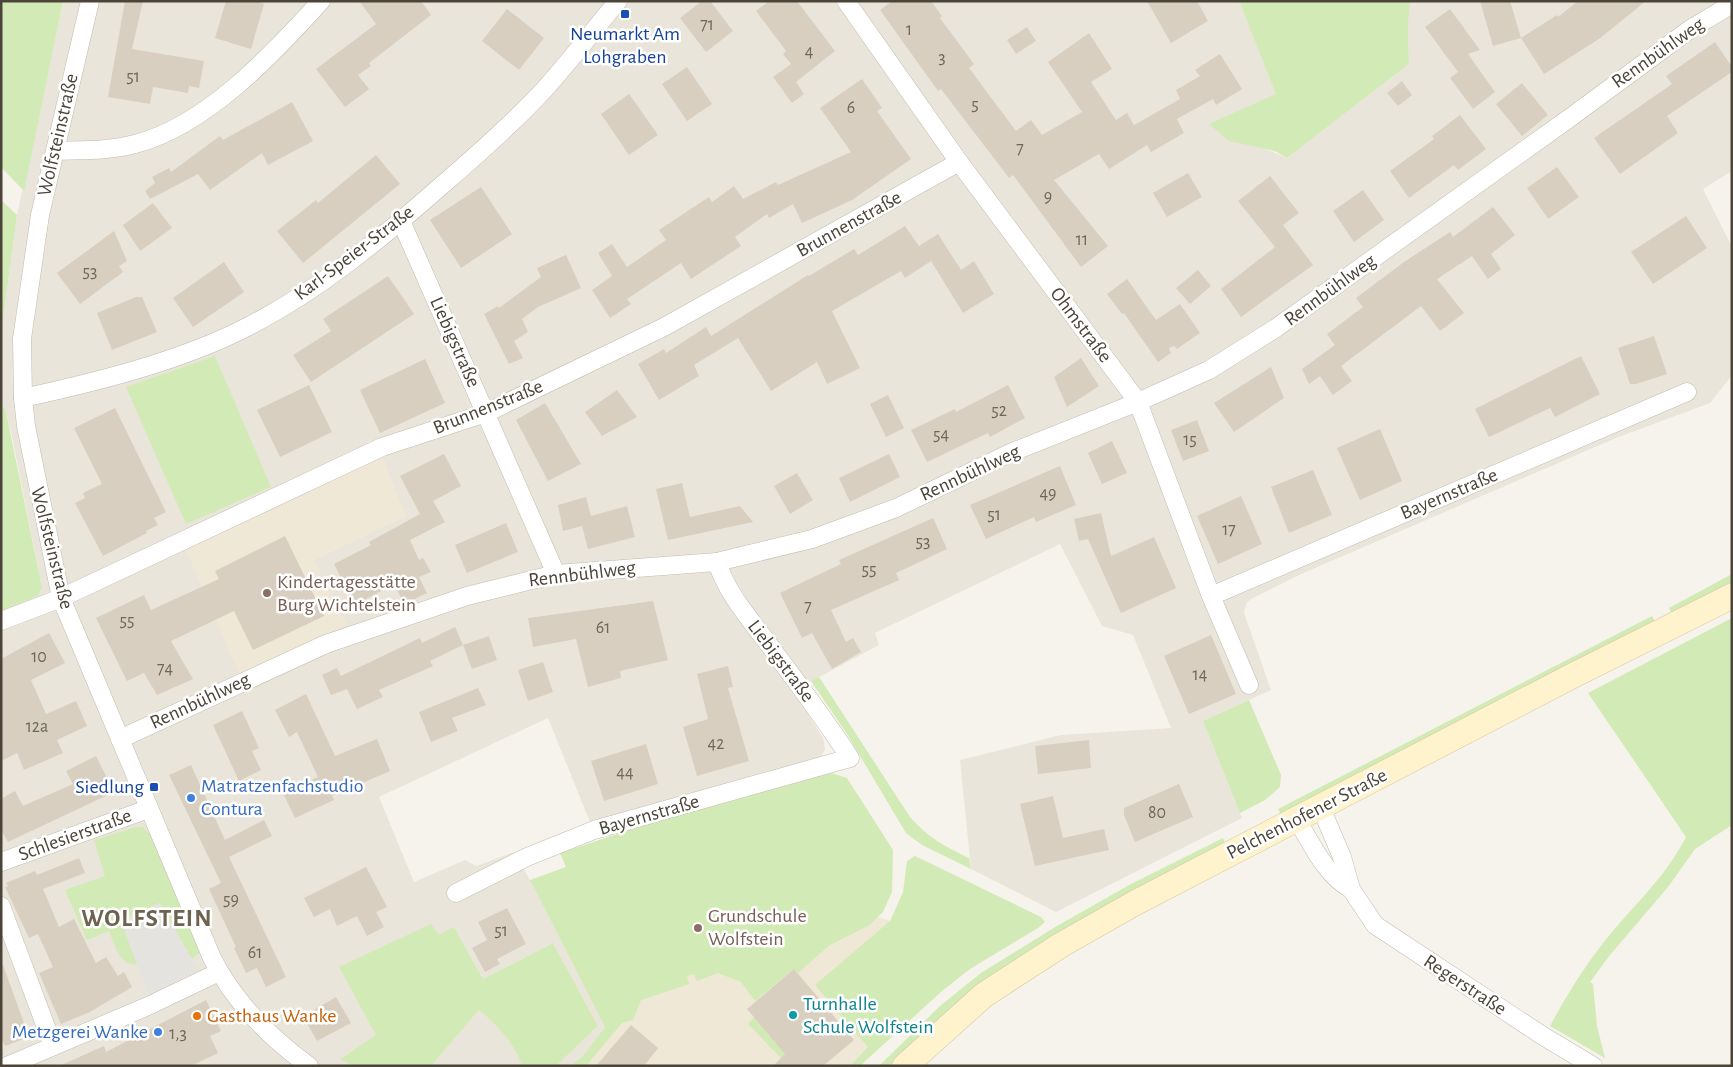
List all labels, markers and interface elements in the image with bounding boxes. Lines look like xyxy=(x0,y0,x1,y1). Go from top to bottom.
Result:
marker: Neumarkt Am Lohgraben xyxy=(619,8,631,20)
street label: Rennbühlweg xyxy=(1608,14,1708,92)
house number: 71 xyxy=(700,16,714,34)
house number: 1 xyxy=(906,21,912,39)
place label: Neumarkt Am Lohgraben xyxy=(570,24,680,67)
house number: 4 xyxy=(805,43,814,61)
house number: 3 xyxy=(938,49,946,67)
house number: 51 xyxy=(126,68,140,86)
street label: Wolfsteinstraße xyxy=(34,72,82,198)
house number: 5 xyxy=(971,96,979,114)
house number: 6 xyxy=(847,99,855,117)
house number: 7 xyxy=(1016,140,1024,158)
street label: Brunnenstraße xyxy=(793,187,905,261)
house number: 9 xyxy=(1044,188,1052,206)
street label: Karl-Speier-Straße xyxy=(291,202,417,304)
house number: 11 xyxy=(1076,231,1088,249)
street label: Rennbühlweg xyxy=(1281,250,1380,330)
house number: 53 xyxy=(83,263,97,281)
street label: Ohmstraße xyxy=(1046,284,1116,366)
street label: Liebigstraße xyxy=(426,294,484,390)
street label: Brunnenstraße xyxy=(430,376,546,438)
house number: 52 xyxy=(991,402,1007,420)
house number: 54 xyxy=(933,426,949,444)
house number: 15 xyxy=(1183,431,1197,449)
street label: Rennbühlweg xyxy=(917,441,1023,505)
street label: Bayernstraße xyxy=(1397,465,1501,523)
street label: Wolfsteinstraße xyxy=(27,485,77,611)
house number: 49 xyxy=(1039,485,1057,503)
house number: 51 xyxy=(987,506,1001,524)
house number: 17 xyxy=(1222,521,1236,539)
house number: 53 xyxy=(916,533,930,551)
street label: Rennbühlweg xyxy=(527,557,637,590)
house number: 55 xyxy=(861,561,877,579)
place label: Kindertagesstätte Burg Wichtelstein xyxy=(277,572,416,615)
marker: Kindertagesstätte Burg Wichtelstein xyxy=(261,587,273,599)
house number: 7 xyxy=(804,598,812,616)
house number: 55 xyxy=(119,612,135,630)
street label: Liebigstraße xyxy=(744,616,818,706)
house number: 61 xyxy=(596,619,610,637)
house number: 10 xyxy=(31,648,47,666)
house number: 74 xyxy=(157,660,173,678)
house number: 14 xyxy=(1193,666,1208,684)
street label: Rennbühlweg xyxy=(147,669,253,733)
house number: 12a xyxy=(26,718,48,736)
house number: 42 xyxy=(708,735,724,753)
house number: 44 xyxy=(616,764,634,782)
street label: Pelchenhofener Straße xyxy=(1224,765,1390,863)
place label: Matratzenfachstudio Contura xyxy=(201,776,364,819)
place label: Siedlung xyxy=(75,777,144,797)
marker: Siedlung xyxy=(148,781,160,793)
street label: Bayernstraße xyxy=(596,791,702,839)
marker: Matratzenfachstudio Contura xyxy=(185,792,197,804)
house number: 80 xyxy=(1148,804,1166,822)
street label: Schlesierstraße xyxy=(16,805,134,865)
house number: 59 xyxy=(223,891,239,909)
district label: WOLFSTEIN xyxy=(81,906,213,931)
place label: Grundschule Wolfstein xyxy=(708,906,807,949)
house number: 51 xyxy=(494,922,508,940)
marker: Grundschule Wolfstein xyxy=(692,922,704,934)
house number: 61 xyxy=(248,944,262,962)
street label: Regerstraße xyxy=(1420,951,1510,1019)
place label: Turnhalle Schule Wolfstein xyxy=(803,994,933,1037)
place label: Gasthaus Wanke xyxy=(207,1006,337,1026)
marker: Turnhalle Schule Wolfstein xyxy=(787,1009,799,1021)
marker: Gasthaus Wanke xyxy=(191,1010,203,1022)
place label: Metzgerei Wanke xyxy=(12,1022,148,1042)
house number: 1,3 xyxy=(169,1025,187,1043)
marker: Metzgerei Wanke xyxy=(152,1026,164,1038)

